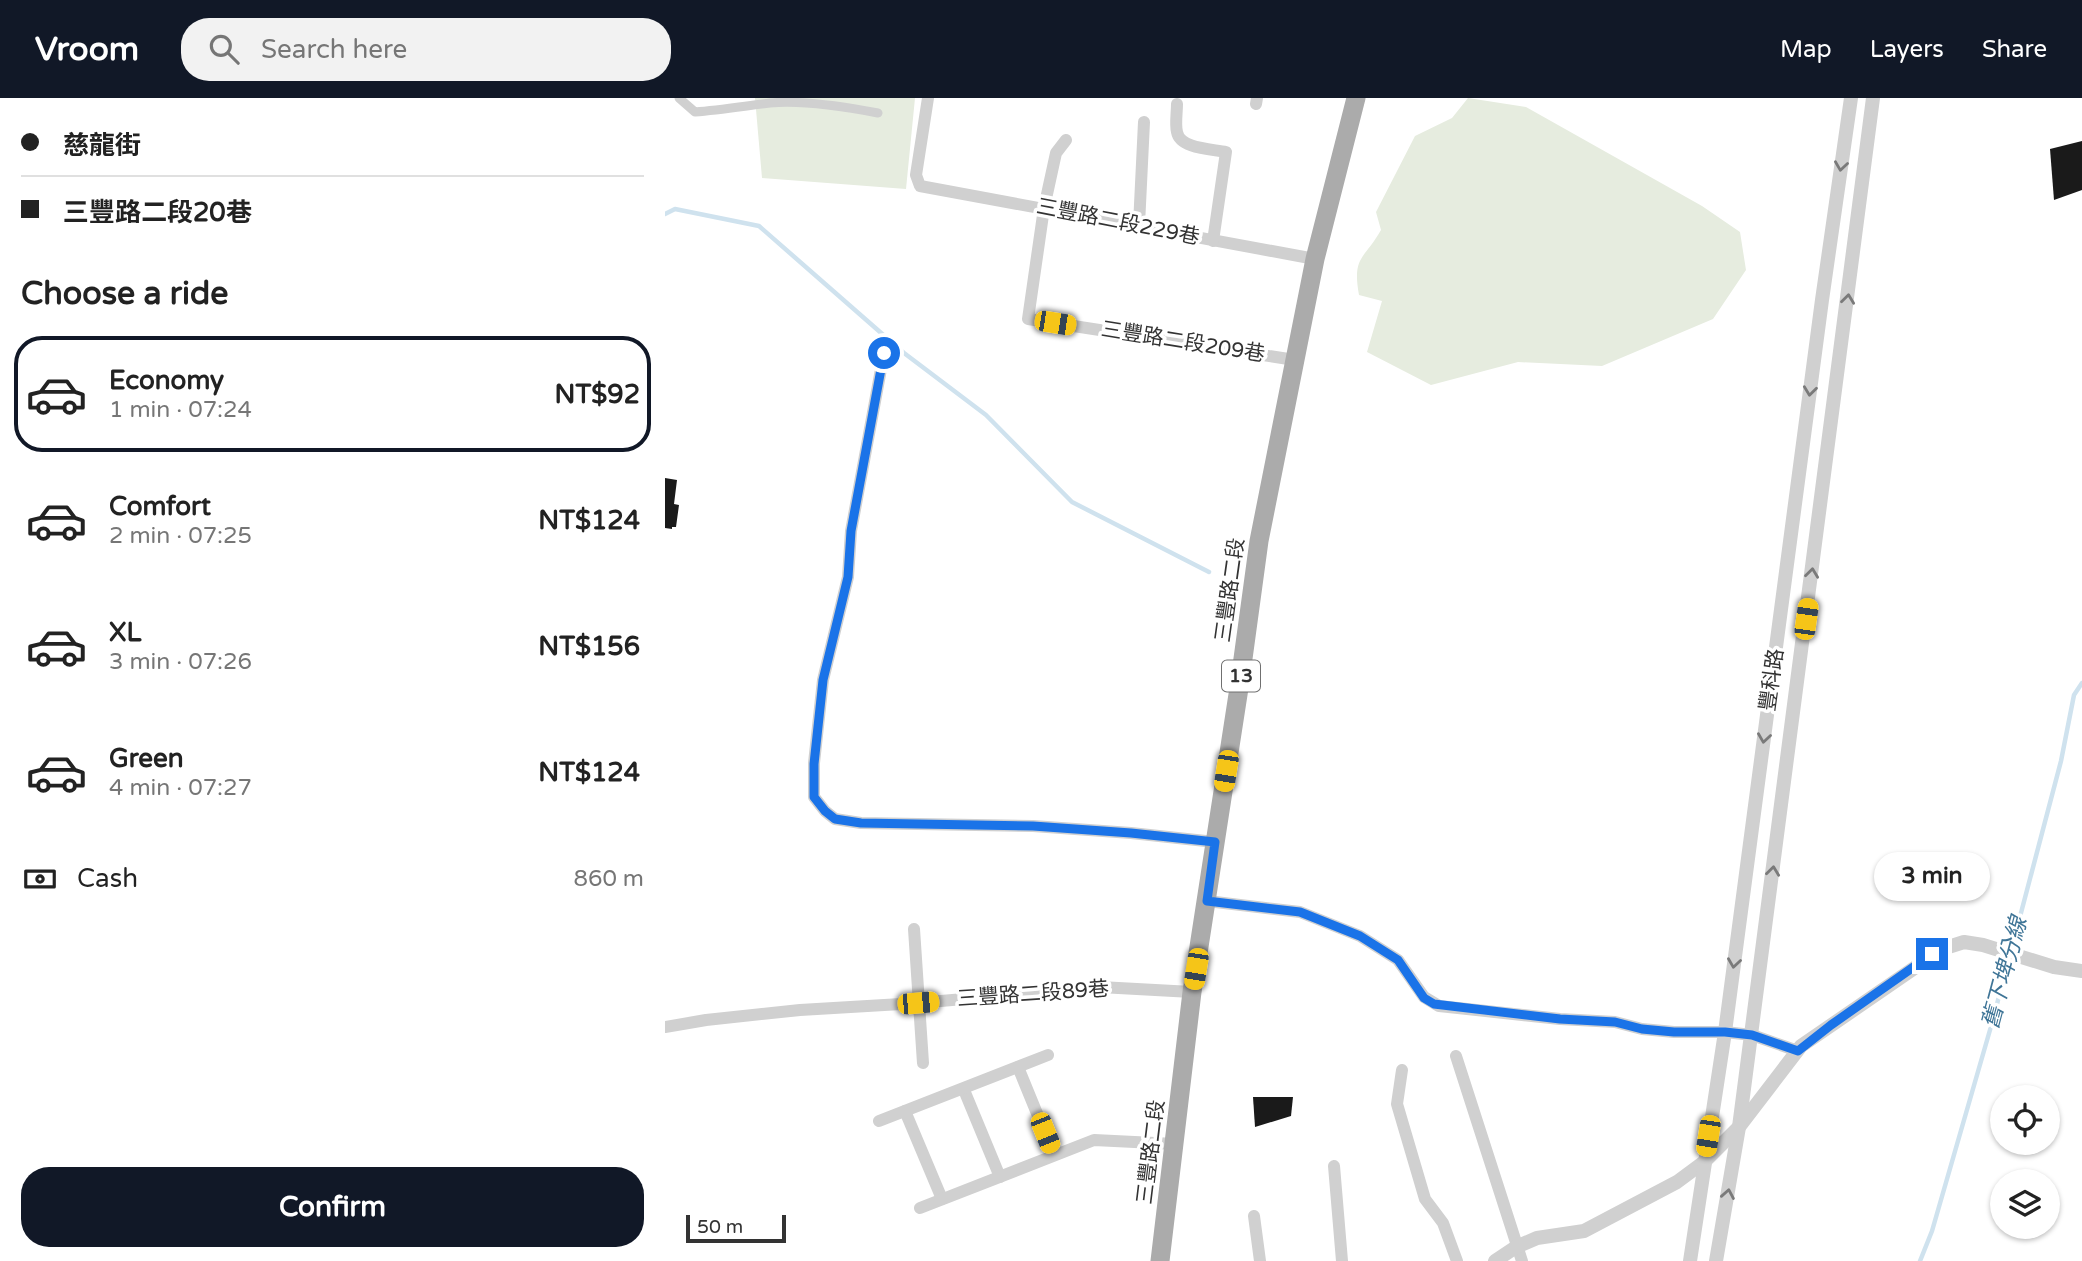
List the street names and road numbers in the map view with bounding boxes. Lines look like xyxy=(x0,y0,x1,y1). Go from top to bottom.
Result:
street label: 三豐路二段229巷 xyxy=(1034,194,1202,250)
street label: 三豐路二段209巷 xyxy=(1099,317,1267,367)
street label: 三豐路二段 xyxy=(1210,536,1250,644)
street label: 豐科路 xyxy=(1755,647,1789,713)
road number: 13 xyxy=(1222,660,1260,692)
street label: 三豐路二段89巷 xyxy=(956,976,1110,1012)
street label: 三豐路二段 xyxy=(1132,1098,1170,1206)

